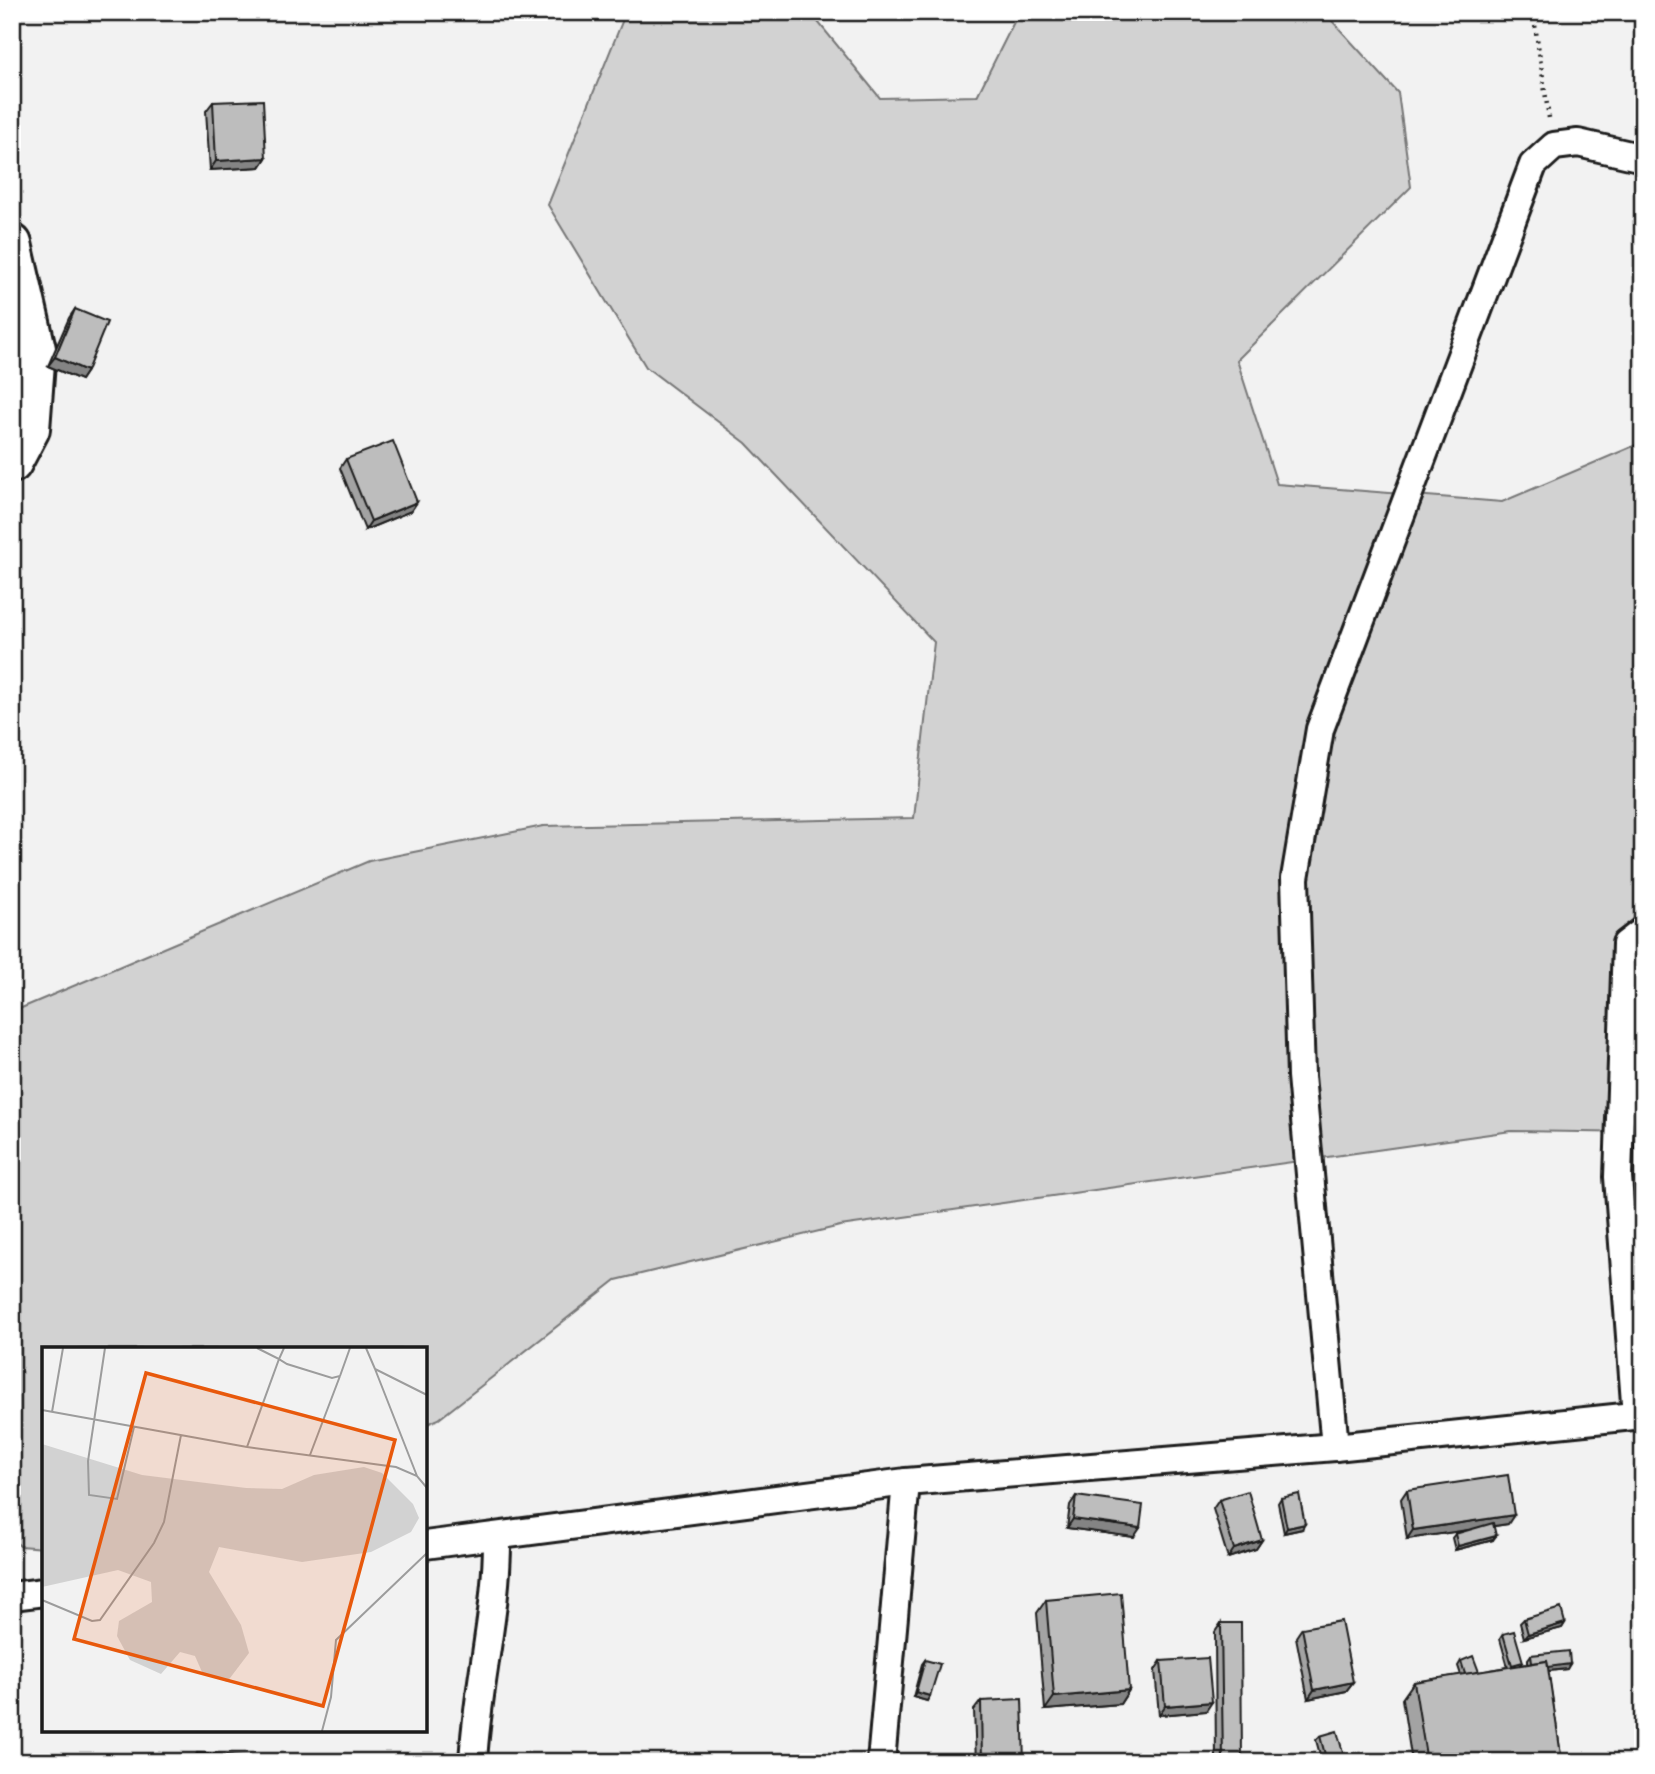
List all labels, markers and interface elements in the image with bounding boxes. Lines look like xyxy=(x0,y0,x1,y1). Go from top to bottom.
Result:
inset map xyxy=(42,1347,427,1732)

